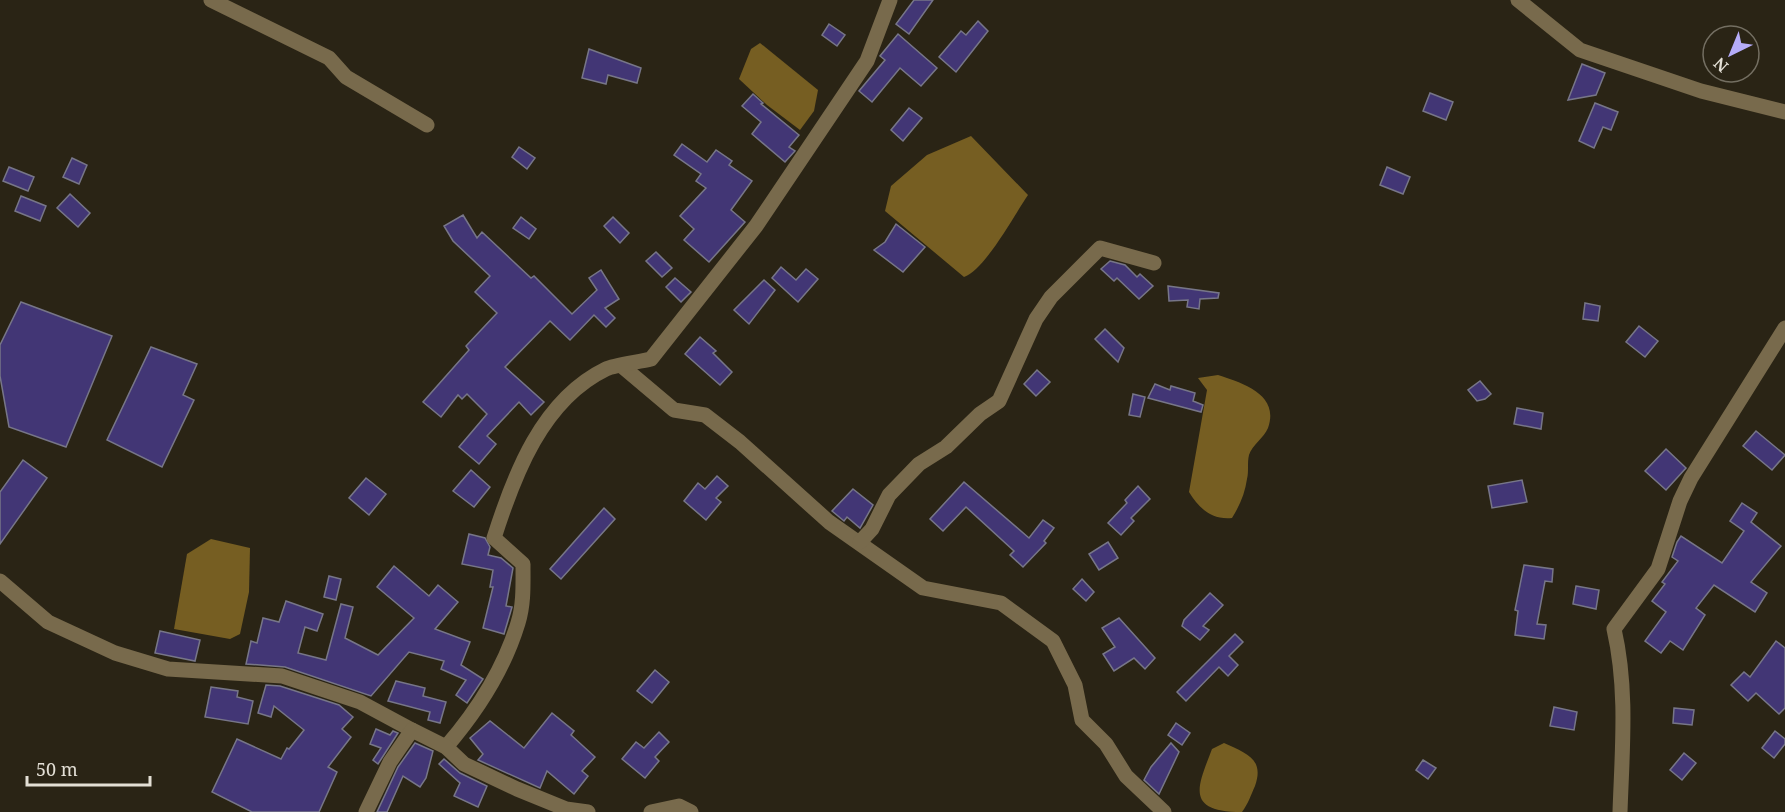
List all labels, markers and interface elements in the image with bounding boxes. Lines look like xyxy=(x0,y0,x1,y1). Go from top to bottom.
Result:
north arrow xyxy=(1701,24,1761,84)
text: N xyxy=(1708,52,1733,77)
scale bar xyxy=(27,749,150,787)
text: 50 m xyxy=(36,757,78,781)

